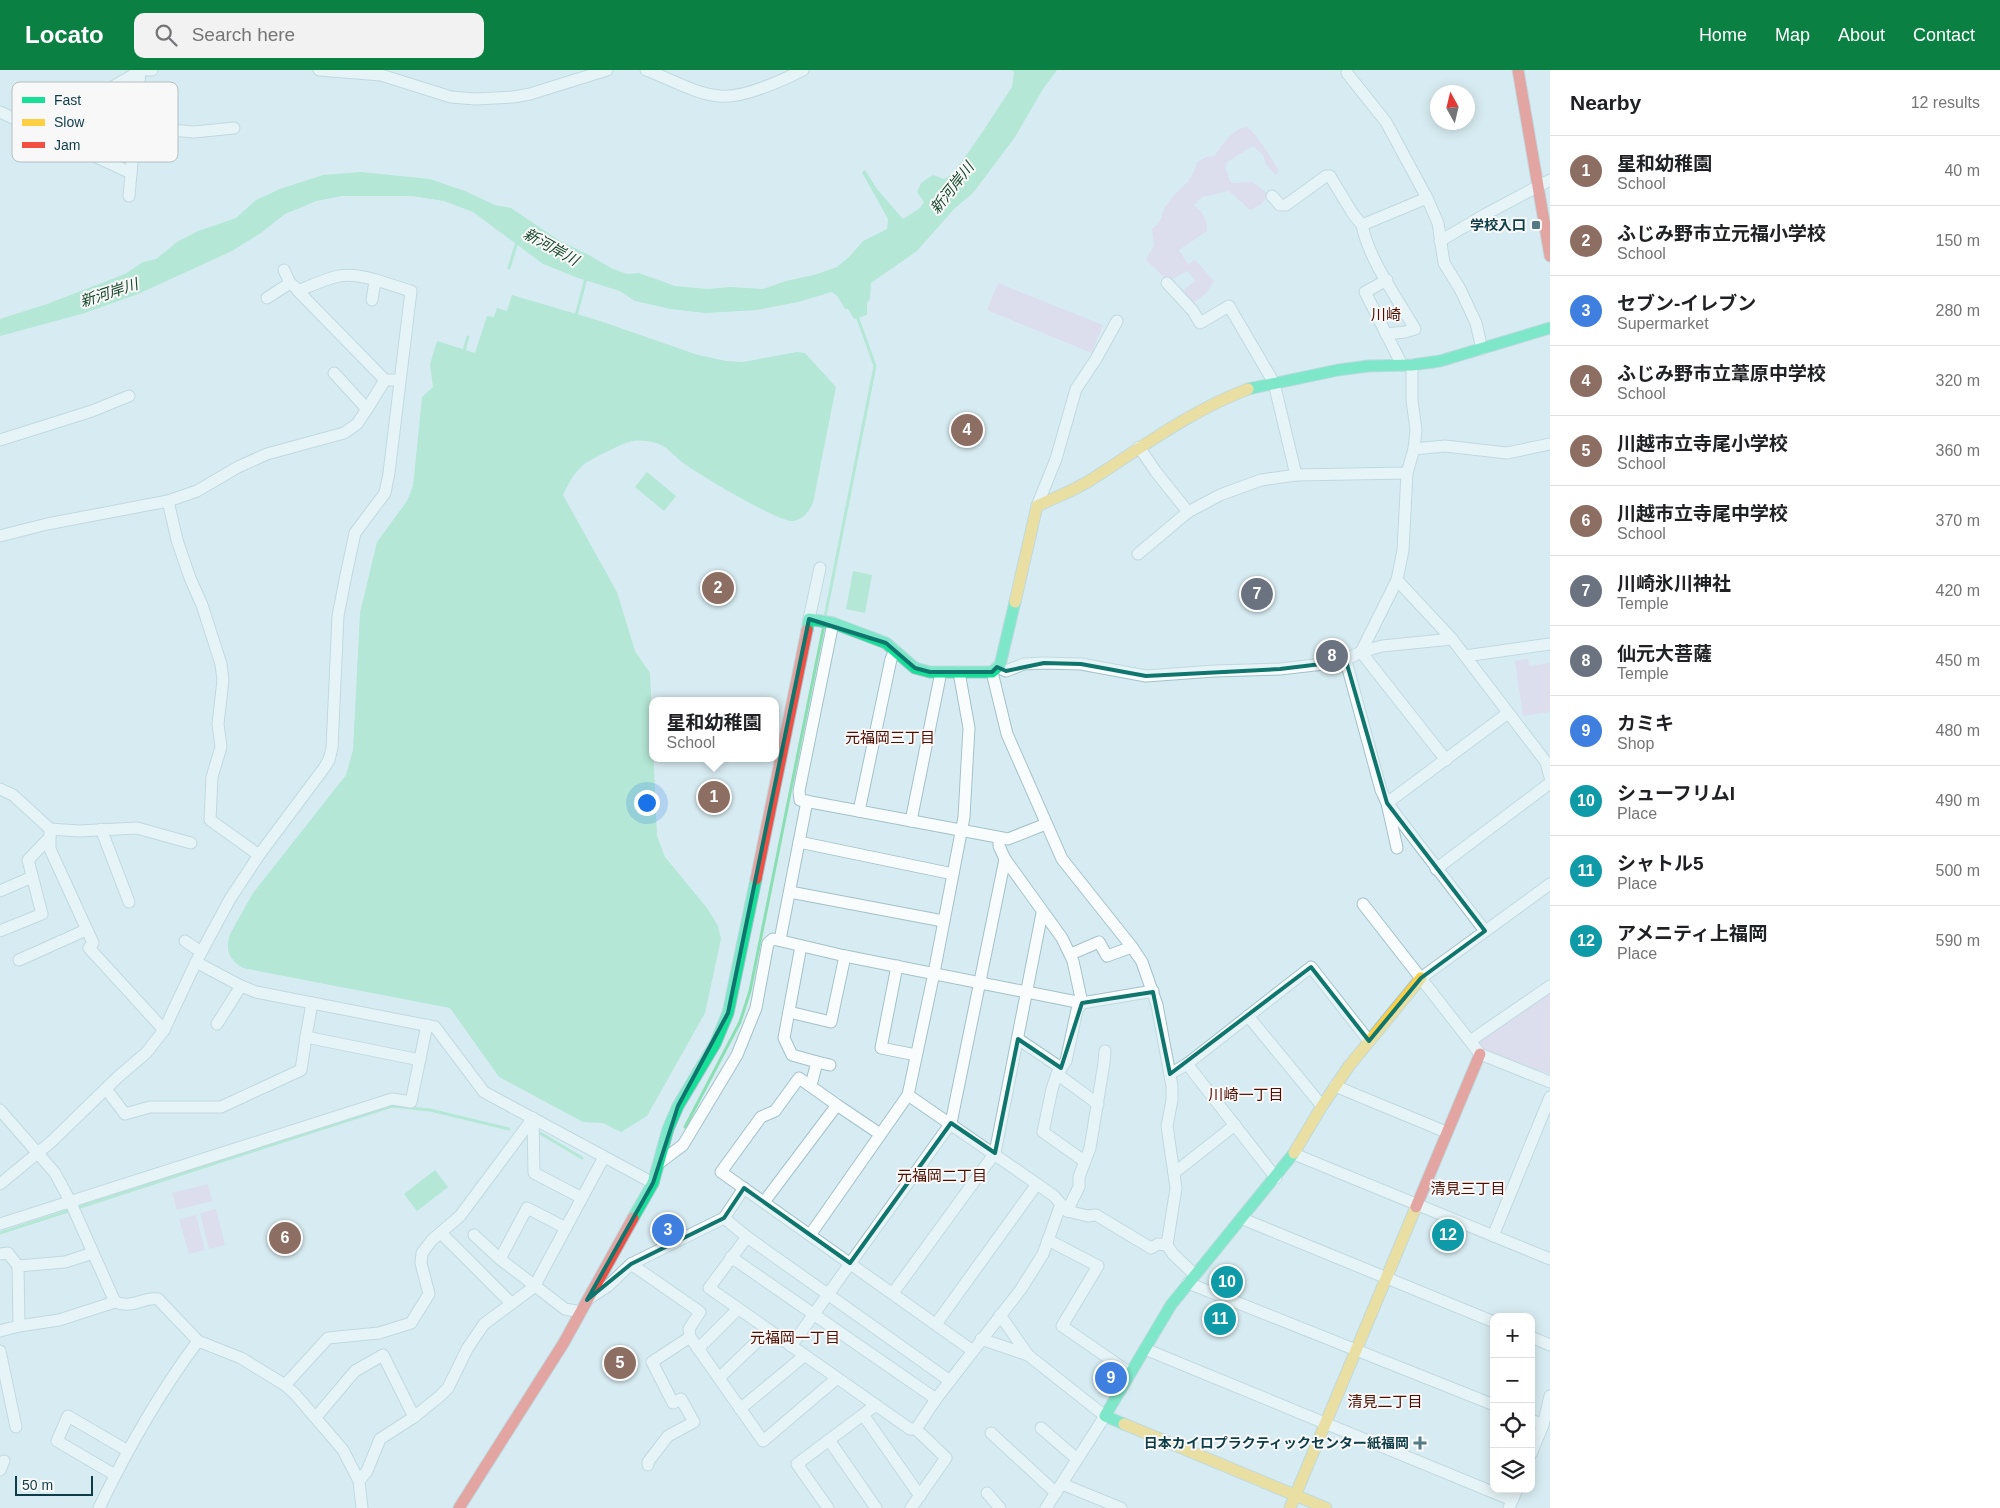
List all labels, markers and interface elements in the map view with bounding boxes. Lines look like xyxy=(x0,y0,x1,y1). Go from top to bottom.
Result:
search box xyxy=(134,13,484,58)
text: Locato xyxy=(25,21,104,48)
icon: search xyxy=(152,21,180,49)
text: Search here xyxy=(192,24,295,45)
text: Home xyxy=(1699,25,1747,45)
text: Map xyxy=(1775,25,1810,45)
text: About xyxy=(1838,25,1885,45)
text: Contact xyxy=(1913,25,1975,45)
legend xyxy=(12,82,178,162)
north arrow xyxy=(1430,85,1475,130)
text: Nearby xyxy=(1570,91,1641,114)
text: Fast xyxy=(54,92,81,108)
text: 12 results xyxy=(1911,94,1980,111)
text: Slow xyxy=(54,114,85,130)
text: Jam xyxy=(54,137,80,153)
text: 星和幼稚園 xyxy=(1617,153,1712,174)
water label: 新河岸川 xyxy=(926,157,978,217)
text: 1 xyxy=(1582,162,1590,179)
text: 40 m xyxy=(1944,162,1980,179)
text: School xyxy=(1617,175,1666,192)
place label: 学校入口 xyxy=(1470,217,1526,233)
marker: 学校入口 xyxy=(1530,219,1542,231)
text: ふじみ野市立元福小学校 xyxy=(1617,223,1826,244)
water label: 新河岸川 xyxy=(521,225,583,270)
text: 2 xyxy=(1582,232,1590,249)
text: 150 m xyxy=(1936,232,1980,249)
text: School xyxy=(1617,245,1666,262)
water label: 新河岸川 xyxy=(78,275,142,310)
text: セブン-イレブン xyxy=(1617,293,1756,314)
text: 3 xyxy=(1582,302,1590,319)
text: 280 m xyxy=(1936,302,1980,319)
district label: 川崎 xyxy=(1371,306,1401,323)
text: Supermarket xyxy=(1617,315,1709,332)
text: ふじみ野市立葦原中学校 xyxy=(1617,363,1826,384)
text: 4 xyxy=(1582,372,1590,389)
text: 320 m xyxy=(1936,372,1980,389)
text: School xyxy=(1617,385,1666,402)
pin: 4 xyxy=(951,411,983,449)
text: 川越市立寺尾小学校 xyxy=(1617,433,1788,454)
text: 5 xyxy=(1582,442,1590,459)
text: 360 m xyxy=(1936,442,1980,459)
text: School xyxy=(1617,455,1666,472)
text: 川越市立寺尾中学校 xyxy=(1617,503,1788,524)
text: 6 xyxy=(1582,512,1590,529)
text: 370 m xyxy=(1936,512,1980,529)
text: School xyxy=(1617,525,1666,542)
pin: 2 xyxy=(702,569,734,607)
text: 川崎氷川神社 xyxy=(1617,573,1731,594)
pin: 7 xyxy=(1241,575,1273,613)
text: 7 xyxy=(1582,582,1590,599)
text: 420 m xyxy=(1936,582,1980,599)
text: Temple xyxy=(1617,595,1669,612)
pin: 8 xyxy=(1316,637,1348,675)
text: 仙元大菩薩 xyxy=(1617,643,1712,664)
text: 8 xyxy=(1582,652,1590,669)
text: 450 m xyxy=(1936,652,1980,669)
text: Temple xyxy=(1617,665,1669,682)
popup xyxy=(649,697,779,762)
text: 星和幼稚園 xyxy=(666,712,762,733)
text: カミキ xyxy=(1617,713,1674,734)
text: 9 xyxy=(1582,722,1590,739)
text: 480 m xyxy=(1936,722,1980,739)
district label: 元福岡三丁目 xyxy=(845,729,935,746)
text: School xyxy=(666,734,715,751)
text: Shop xyxy=(1617,735,1654,752)
pin: 1 xyxy=(698,778,730,816)
text: シューフリムI xyxy=(1617,783,1735,804)
your location xyxy=(634,790,660,816)
text: 10 xyxy=(1577,792,1595,809)
text: 490 m xyxy=(1936,792,1980,809)
text: Place xyxy=(1617,805,1657,822)
text: シャトル5 xyxy=(1617,853,1704,874)
text: 11 xyxy=(1578,862,1594,879)
text: 500 m xyxy=(1936,862,1980,879)
text: Place xyxy=(1617,875,1657,892)
text: アメニティ上福岡 xyxy=(1617,923,1767,944)
text: 12 xyxy=(1577,932,1595,949)
text: 590 m xyxy=(1936,932,1980,949)
text: Place xyxy=(1617,945,1657,962)
district label: 川崎一丁目 xyxy=(1208,1086,1284,1103)
district label: 元福岡二丁目 xyxy=(897,1167,987,1184)
district label: 清見三丁目 xyxy=(1430,1180,1506,1197)
pin: 3 xyxy=(652,1211,684,1249)
pin: 12 xyxy=(1432,1216,1464,1254)
pin: 6 xyxy=(269,1219,301,1257)
pin: 10 xyxy=(1211,1263,1243,1301)
pin: 11 xyxy=(1204,1300,1236,1338)
map controls xyxy=(1490,1313,1535,1493)
button: + xyxy=(1490,1313,1535,1358)
district label: 元福岡一丁目 xyxy=(750,1329,840,1346)
pin: 5 xyxy=(604,1344,636,1382)
button: − xyxy=(1490,1358,1535,1403)
pin: 9 xyxy=(1095,1359,1127,1397)
district label: 清見二丁目 xyxy=(1347,1393,1423,1410)
button: locate xyxy=(1490,1403,1535,1448)
place label: 日本カイロプラクティックセンター紙福岡 xyxy=(1144,1435,1409,1451)
marker: 日本カイロプラクティックセンター紙福岡 xyxy=(1413,1436,1427,1450)
button: layers xyxy=(1490,1448,1535,1493)
scale bar xyxy=(15,1473,92,1496)
text: 50 m xyxy=(22,1477,53,1493)

